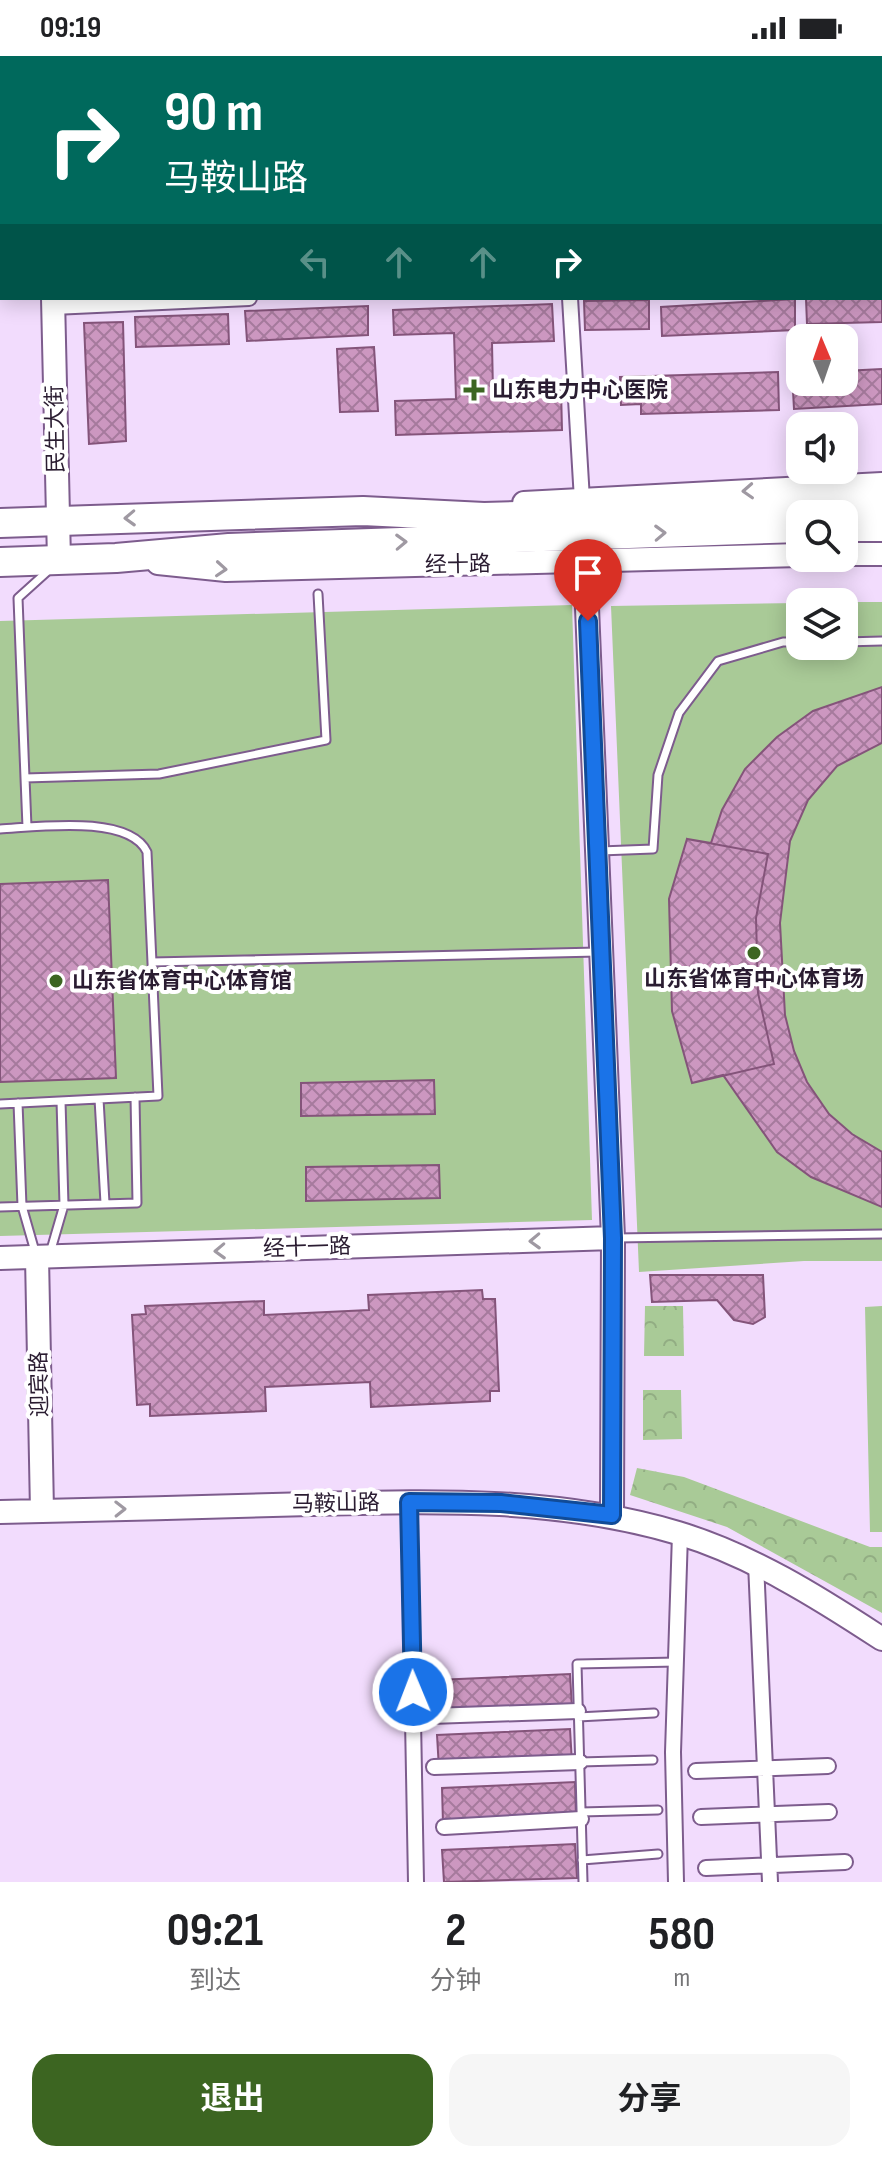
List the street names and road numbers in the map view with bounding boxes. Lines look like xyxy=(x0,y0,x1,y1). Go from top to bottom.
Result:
street label: 民生大街 xyxy=(42,385,70,473)
street label: 经十路 xyxy=(425,551,491,579)
street label: 经十一路 xyxy=(263,1233,351,1263)
street label: 迎宾路 xyxy=(26,1351,54,1417)
street label: 马鞍山路 xyxy=(292,1490,380,1518)

